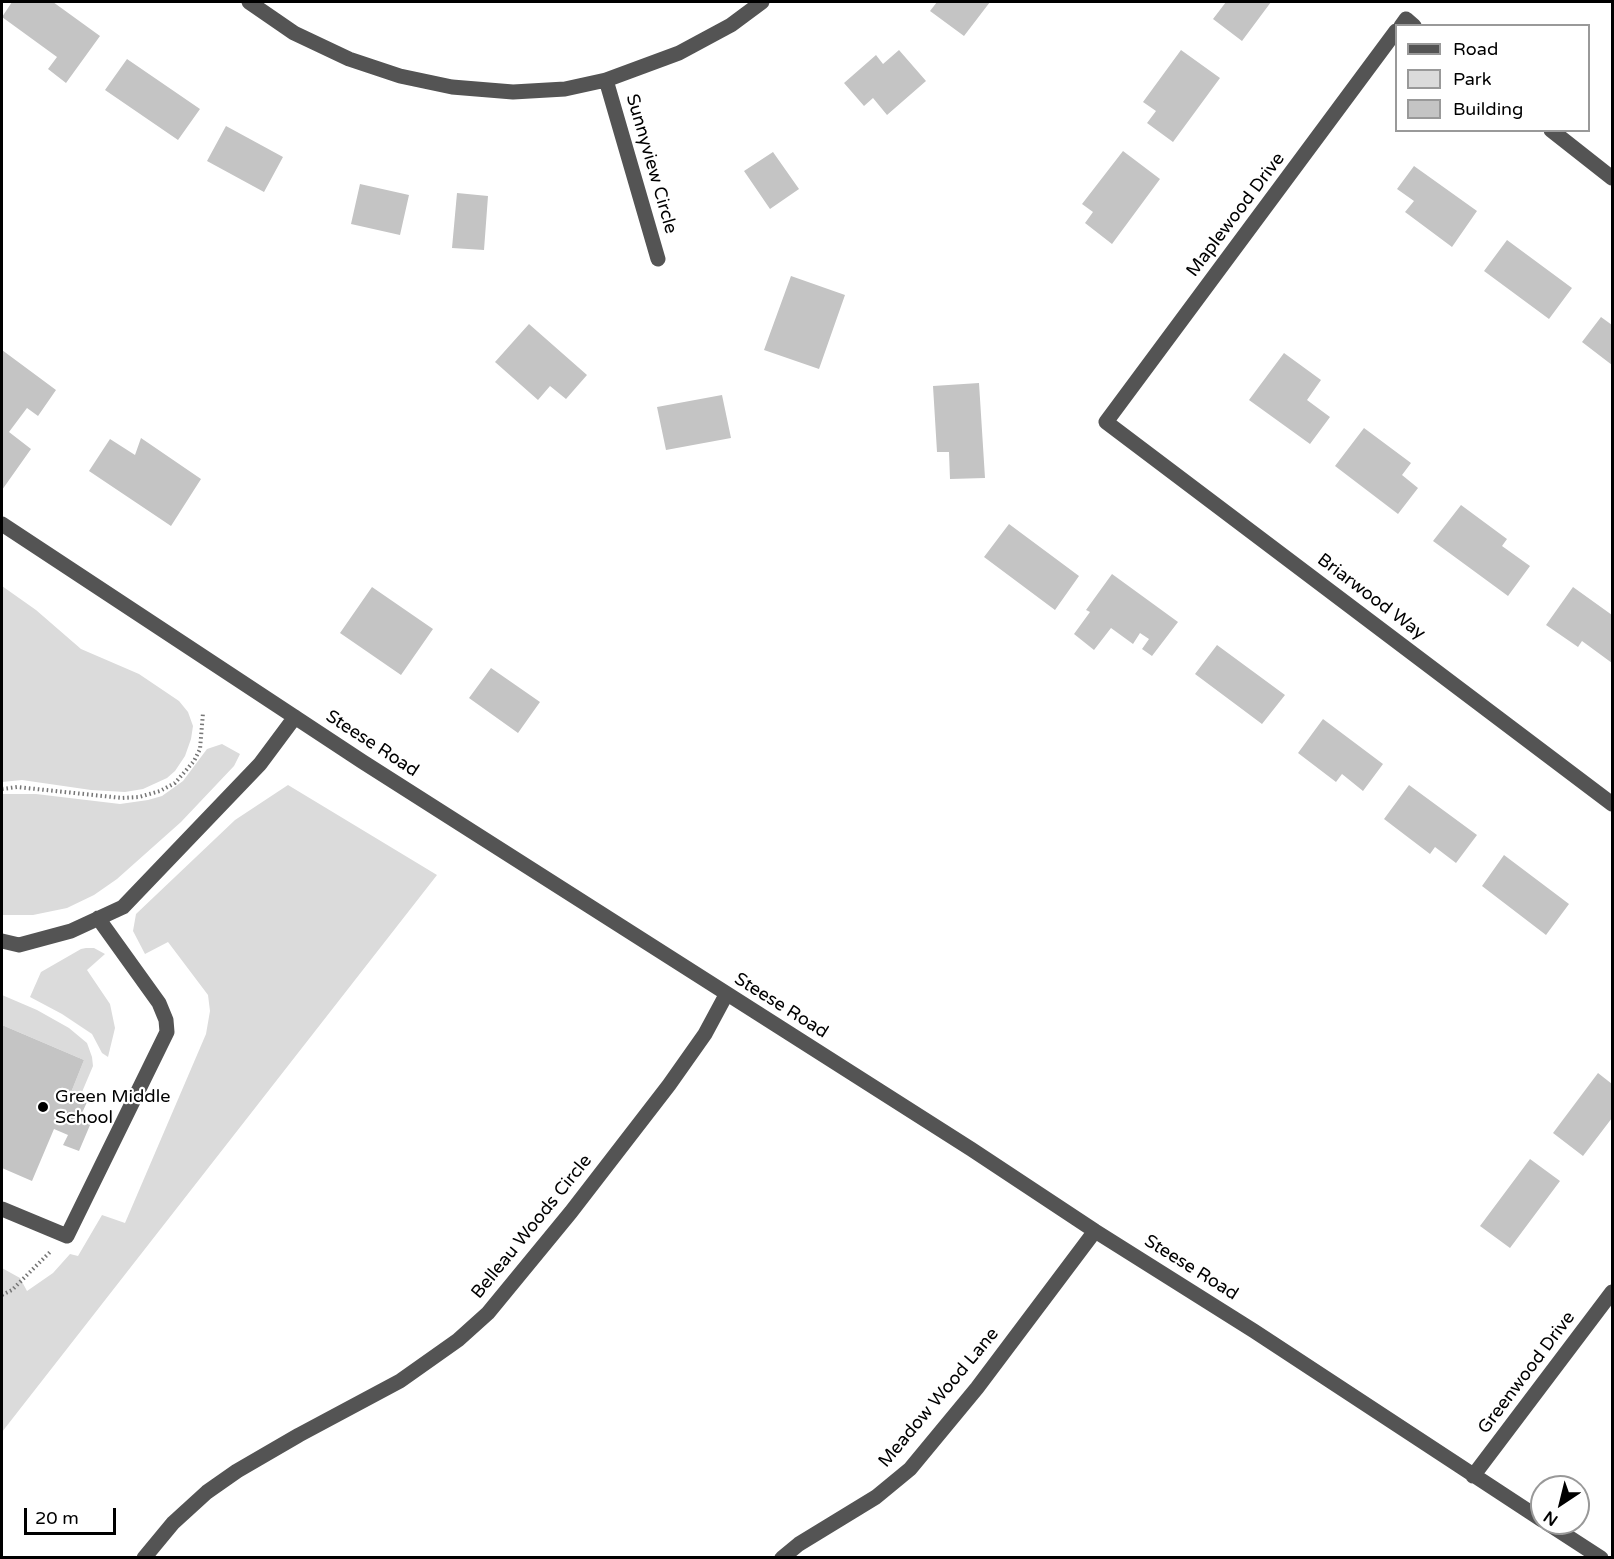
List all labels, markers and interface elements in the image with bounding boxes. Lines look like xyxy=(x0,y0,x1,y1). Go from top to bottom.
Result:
legend xyxy=(1395,24,1590,132)
text: Road xyxy=(1453,38,1498,60)
text: Park xyxy=(1453,68,1491,90)
street label: Sunnyview Circle xyxy=(621,92,681,236)
text: Building xyxy=(1453,98,1523,120)
street label: Maplewood Drive xyxy=(1182,149,1290,281)
street label: Briarwood Way xyxy=(1313,549,1429,645)
street label: Steese Road xyxy=(321,706,423,782)
street label: Steese Road xyxy=(730,969,832,1043)
place label: Green Middle School xyxy=(55,1086,170,1128)
marker: Green Middle School xyxy=(36,1100,50,1114)
street label: Belleau Woods Circle xyxy=(467,1151,597,1303)
street label: Steese Road xyxy=(1140,1231,1242,1305)
street label: Greenwood Drive xyxy=(1474,1307,1580,1439)
street label: Meadow Wood Lane xyxy=(874,1324,1004,1472)
north arrow xyxy=(1530,1475,1590,1535)
scale bar xyxy=(27,1496,118,1534)
text: N xyxy=(1540,1506,1562,1530)
text: 20 m xyxy=(35,1507,79,1529)

